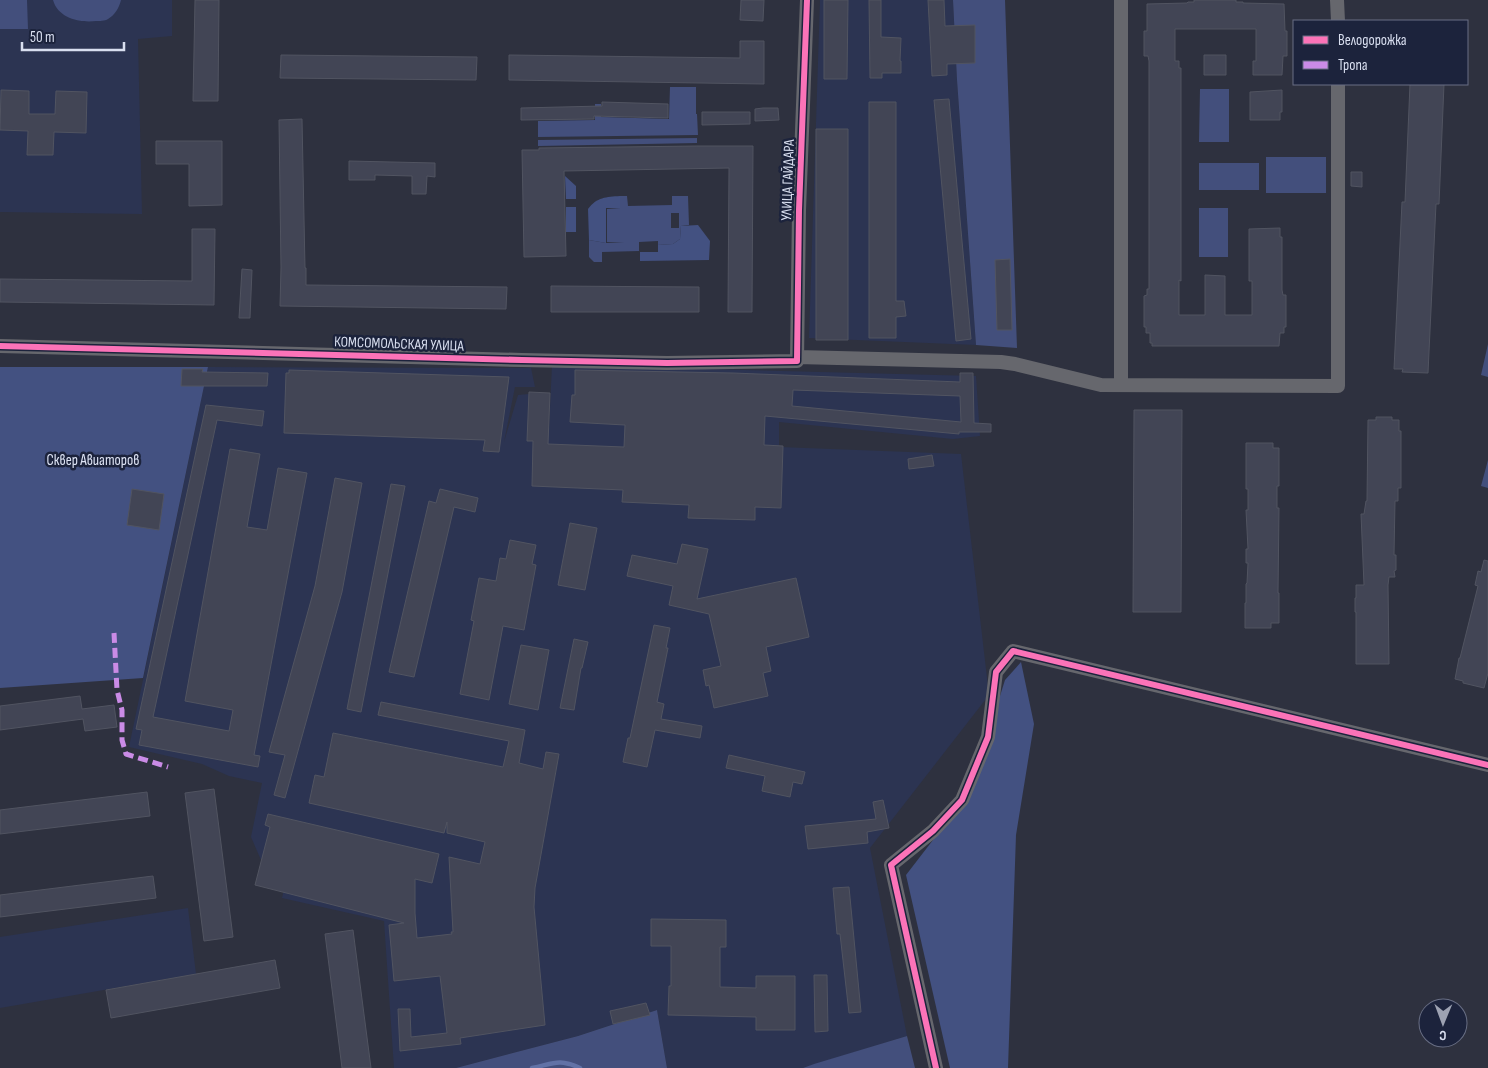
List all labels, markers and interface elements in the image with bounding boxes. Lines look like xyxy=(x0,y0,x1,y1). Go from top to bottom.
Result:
scale bar xyxy=(22,20,125,52)
legend xyxy=(1293,20,1468,85)
text: 50 m xyxy=(30,28,55,47)
text: Велодорожка xyxy=(1338,31,1407,50)
text: Тропа xyxy=(1338,56,1368,75)
street label: УЛИЦА ГАЙДАРА xyxy=(777,138,799,221)
street label: КОМСОМОЛЬСКАЯ УЛИЦА xyxy=(334,332,465,356)
park label: Сквер Авиаторов xyxy=(47,451,139,470)
north arrow xyxy=(1418,998,1468,1048)
text: С xyxy=(1439,1027,1447,1044)

